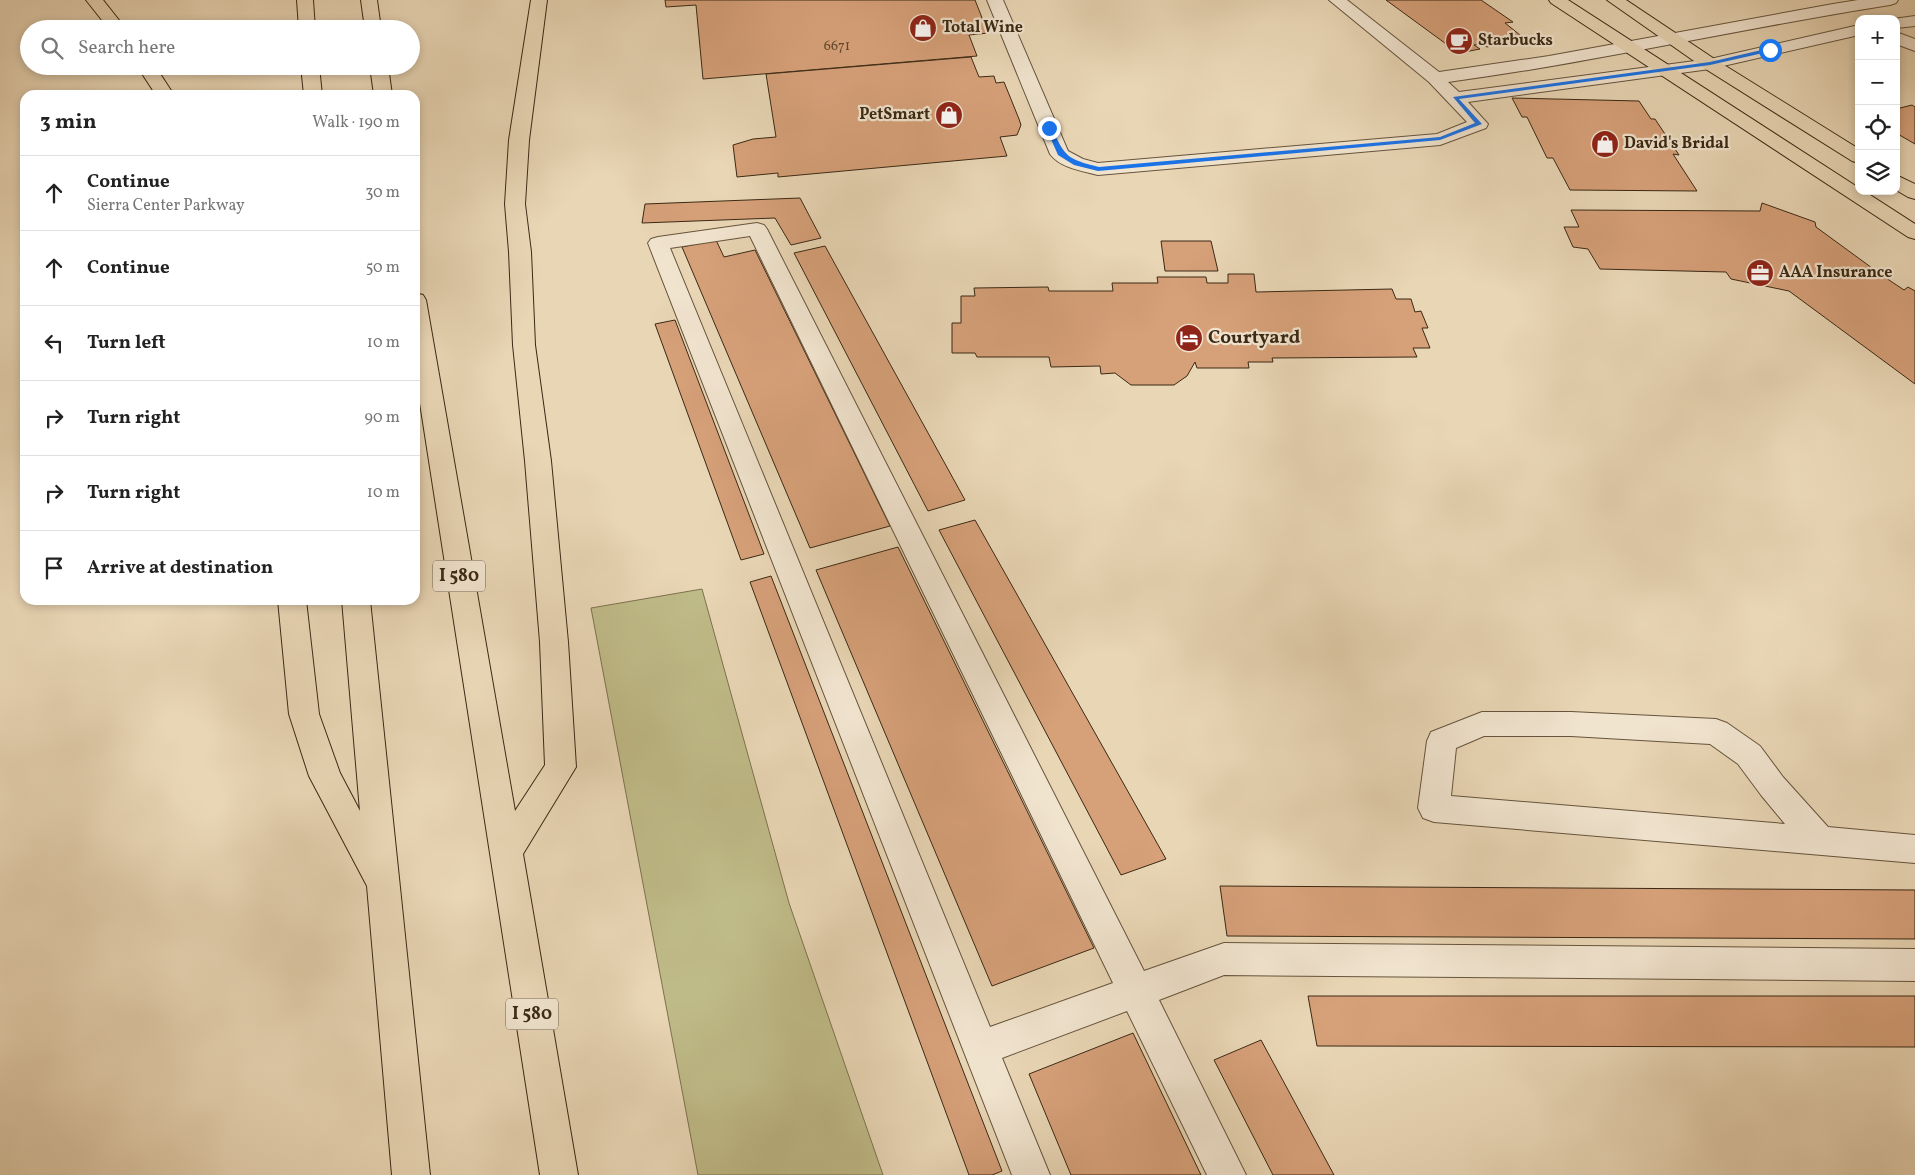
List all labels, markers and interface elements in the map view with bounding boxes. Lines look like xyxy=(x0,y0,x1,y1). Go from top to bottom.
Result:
shop icon: Total Wine xyxy=(908,13,938,43)
map controls xyxy=(1855,15,1900,195)
button: + xyxy=(1855,15,1900,60)
place label: Total Wine xyxy=(942,17,1023,39)
search box xyxy=(20,20,420,75)
cafe icon: Starbucks xyxy=(1444,26,1474,56)
place label: Starbucks xyxy=(1478,30,1553,52)
icon: search xyxy=(38,34,66,62)
text: Search here xyxy=(78,35,175,61)
house number: 6671 xyxy=(824,37,850,56)
route start xyxy=(1759,39,1782,62)
button: − xyxy=(1855,60,1900,105)
shop icon: PetSmart xyxy=(934,100,964,130)
place label: PetSmart xyxy=(859,104,930,126)
button: locate xyxy=(1855,105,1900,150)
text: 3 min xyxy=(40,108,96,137)
text: Walk · 190 m xyxy=(312,112,400,134)
route end xyxy=(1038,117,1061,140)
shop icon: David's Bridal xyxy=(1590,129,1620,159)
place label: David's Bridal xyxy=(1624,133,1730,155)
button: layers xyxy=(1855,150,1900,195)
text: Continue xyxy=(87,169,170,195)
icon: ahead xyxy=(40,179,68,207)
text: 30 m xyxy=(365,182,400,204)
text: Sierra Center Parkway xyxy=(87,195,245,217)
icon: ahead xyxy=(40,254,68,282)
text: Continue xyxy=(87,255,170,281)
text: 50 m xyxy=(366,257,400,279)
office icon: AAA Insurance xyxy=(1745,258,1775,288)
place label: AAA Insurance xyxy=(1779,262,1892,284)
hotel icon: Courtyard xyxy=(1174,323,1204,353)
place label: Courtyard xyxy=(1208,325,1301,351)
icon: left xyxy=(40,329,68,357)
text: Turn left xyxy=(87,330,166,356)
text: 10 m xyxy=(367,332,400,354)
icon: right xyxy=(40,404,68,432)
text: Turn right xyxy=(87,405,180,431)
text: 90 m xyxy=(364,407,400,429)
icon: right xyxy=(40,479,68,507)
text: Turn right xyxy=(87,480,180,506)
text: 10 m xyxy=(367,482,400,504)
icon: arrive xyxy=(40,554,68,582)
text: Arrive at destination xyxy=(87,555,273,581)
road number: I 580 xyxy=(433,560,485,592)
road number: I 580 xyxy=(506,999,558,1030)

